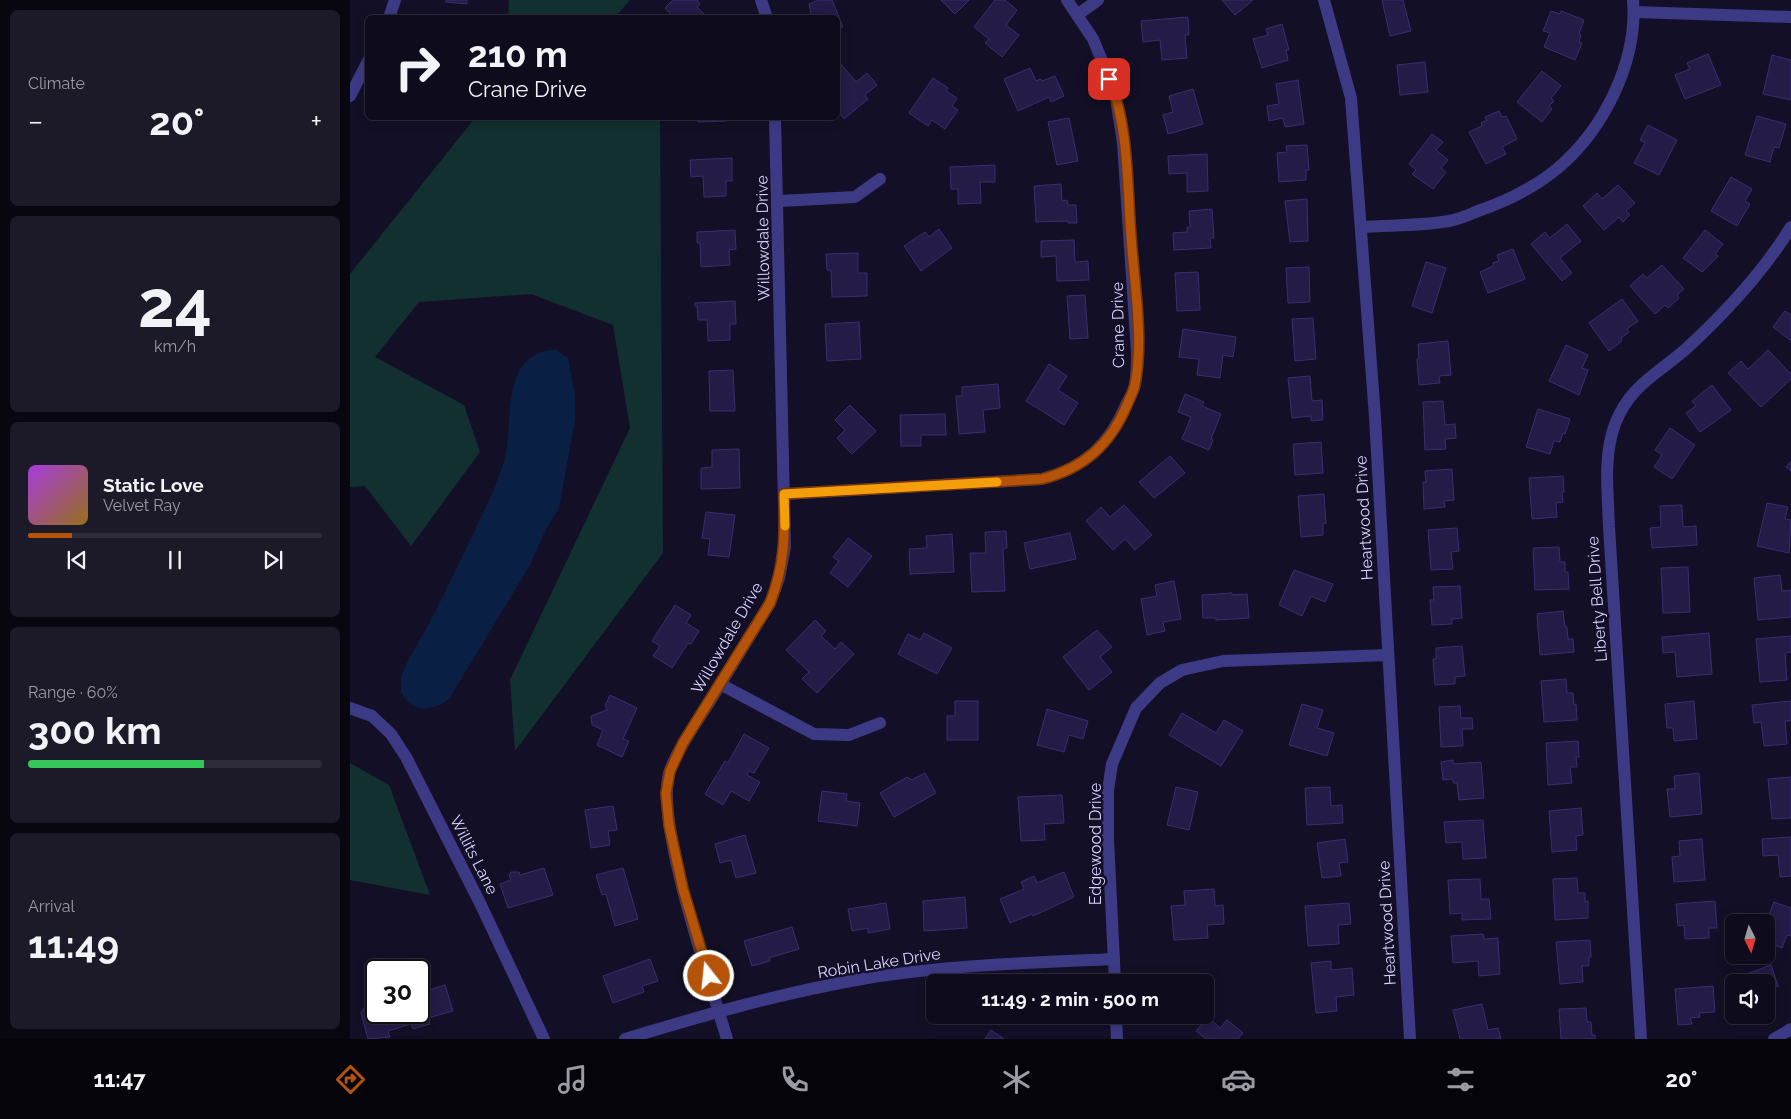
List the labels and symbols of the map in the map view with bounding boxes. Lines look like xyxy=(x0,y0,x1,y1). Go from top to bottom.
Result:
pin xyxy=(1088,58,1130,100)
street label: Willowdale Drive xyxy=(752,175,774,301)
street label: Crane Drive xyxy=(1108,282,1128,368)
street label: Heartwood Drive xyxy=(1351,455,1377,581)
street label: Liberty Bell Drive xyxy=(1583,536,1611,662)
street label: Willowdale Drive xyxy=(687,579,767,697)
street label: Edgewood Drive xyxy=(1086,783,1105,905)
street label: Willits Lane xyxy=(446,812,502,898)
street label: Heartwood Drive xyxy=(1374,860,1400,986)
north arrow xyxy=(1725,914,1775,964)
street label: Robin Lake Drive xyxy=(816,944,942,982)
position arrow xyxy=(682,949,734,1001)
speed limit sign: 30 xyxy=(365,959,430,1024)

